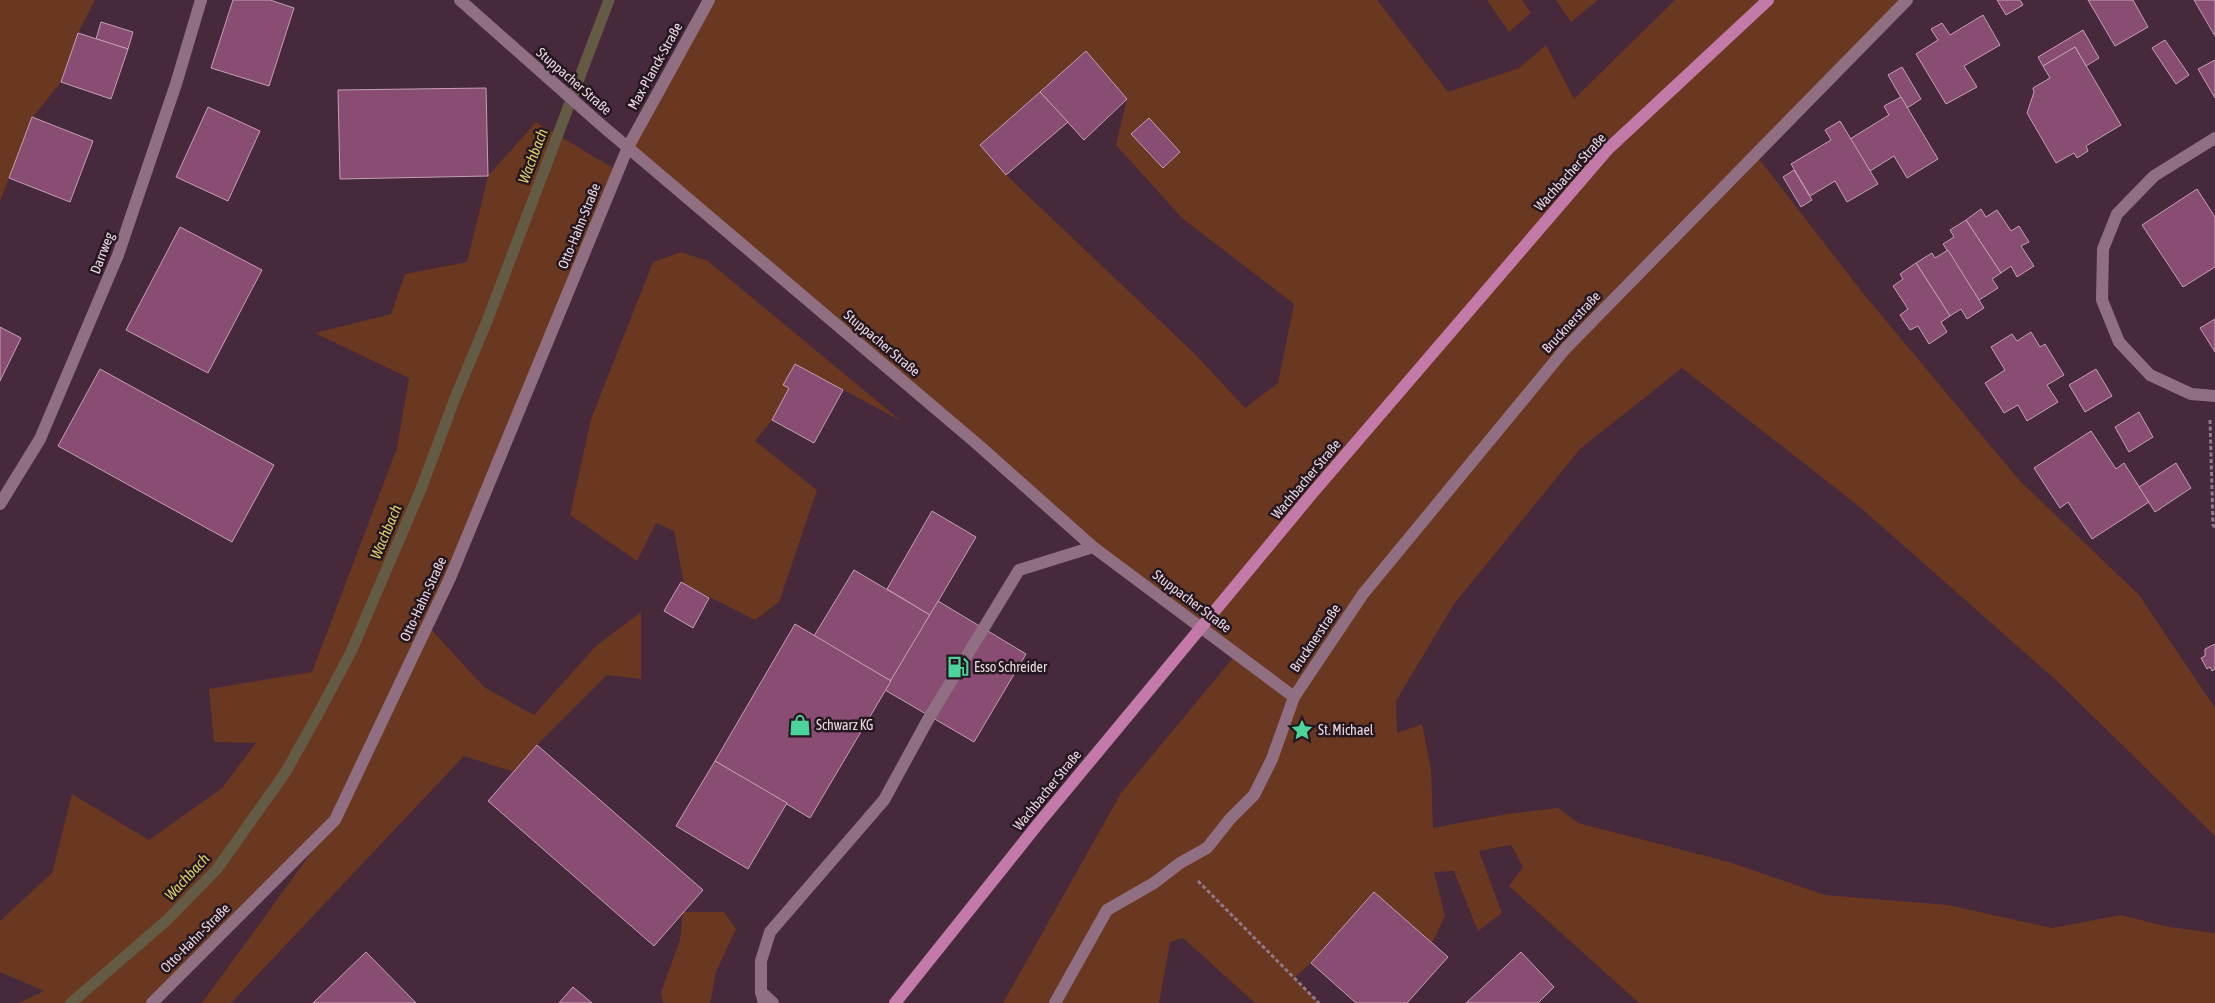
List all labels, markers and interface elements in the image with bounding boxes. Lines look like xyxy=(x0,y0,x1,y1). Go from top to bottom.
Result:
street label: Max-Planck-Straße xyxy=(624,20,686,112)
street label: Stuppacher Straße xyxy=(533,44,615,118)
water label: Wachbach xyxy=(514,126,551,186)
street label: Wachbacher Straße xyxy=(1531,130,1609,214)
street label: Otto-Hahn-Straße xyxy=(555,181,603,271)
street label: Darrweg xyxy=(87,230,117,276)
street label: Brucknerstraße xyxy=(1538,288,1604,356)
street label: Stuppacher Straße xyxy=(841,307,923,379)
street label: Wachbacher Straße xyxy=(1268,436,1344,522)
water label: Wachbach xyxy=(367,502,405,561)
street label: Otto-Hahn-Straße xyxy=(396,554,450,644)
street label: Stuppacher Straße xyxy=(1150,566,1234,636)
street label: Brucknerstraße xyxy=(1286,601,1344,675)
fuel station icon: Esso Schreider xyxy=(945,654,971,680)
place label: Esso Schreider xyxy=(974,659,1048,675)
shop icon: Schwarz KG xyxy=(787,712,813,738)
place label: Schwarz KG xyxy=(816,717,874,733)
place icon: St. Michael xyxy=(1289,717,1315,743)
place label: St. Michael xyxy=(1318,722,1374,738)
street label: Wachbacher Straße xyxy=(1010,747,1084,833)
water label: Wachbach xyxy=(161,850,212,903)
street label: Otto-Hahn-Straße xyxy=(157,900,233,976)

